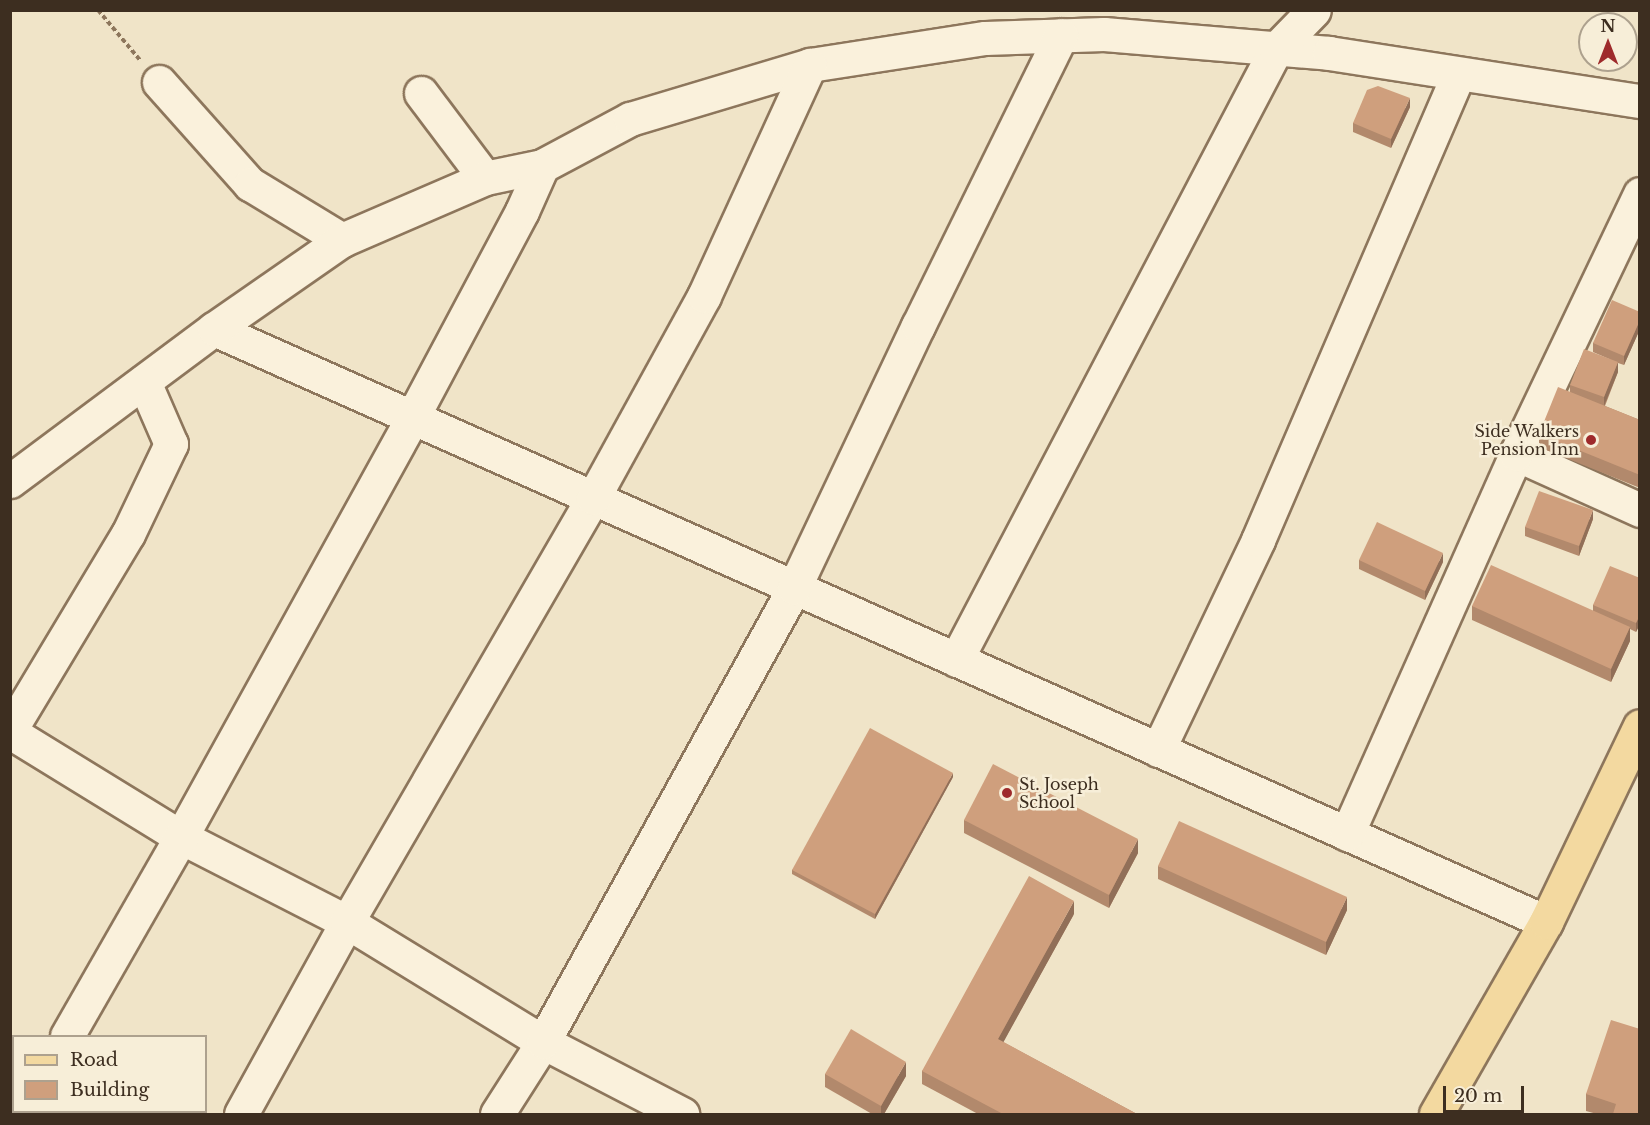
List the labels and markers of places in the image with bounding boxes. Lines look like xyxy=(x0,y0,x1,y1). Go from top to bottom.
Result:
place label: Side Walkers Pension Inn xyxy=(1474,421,1579,459)
marker: Side Walkers Pension Inn xyxy=(1584,433,1598,447)
place label: St. Joseph School xyxy=(1019,774,1099,812)
marker: St. Joseph School xyxy=(1000,786,1014,800)

